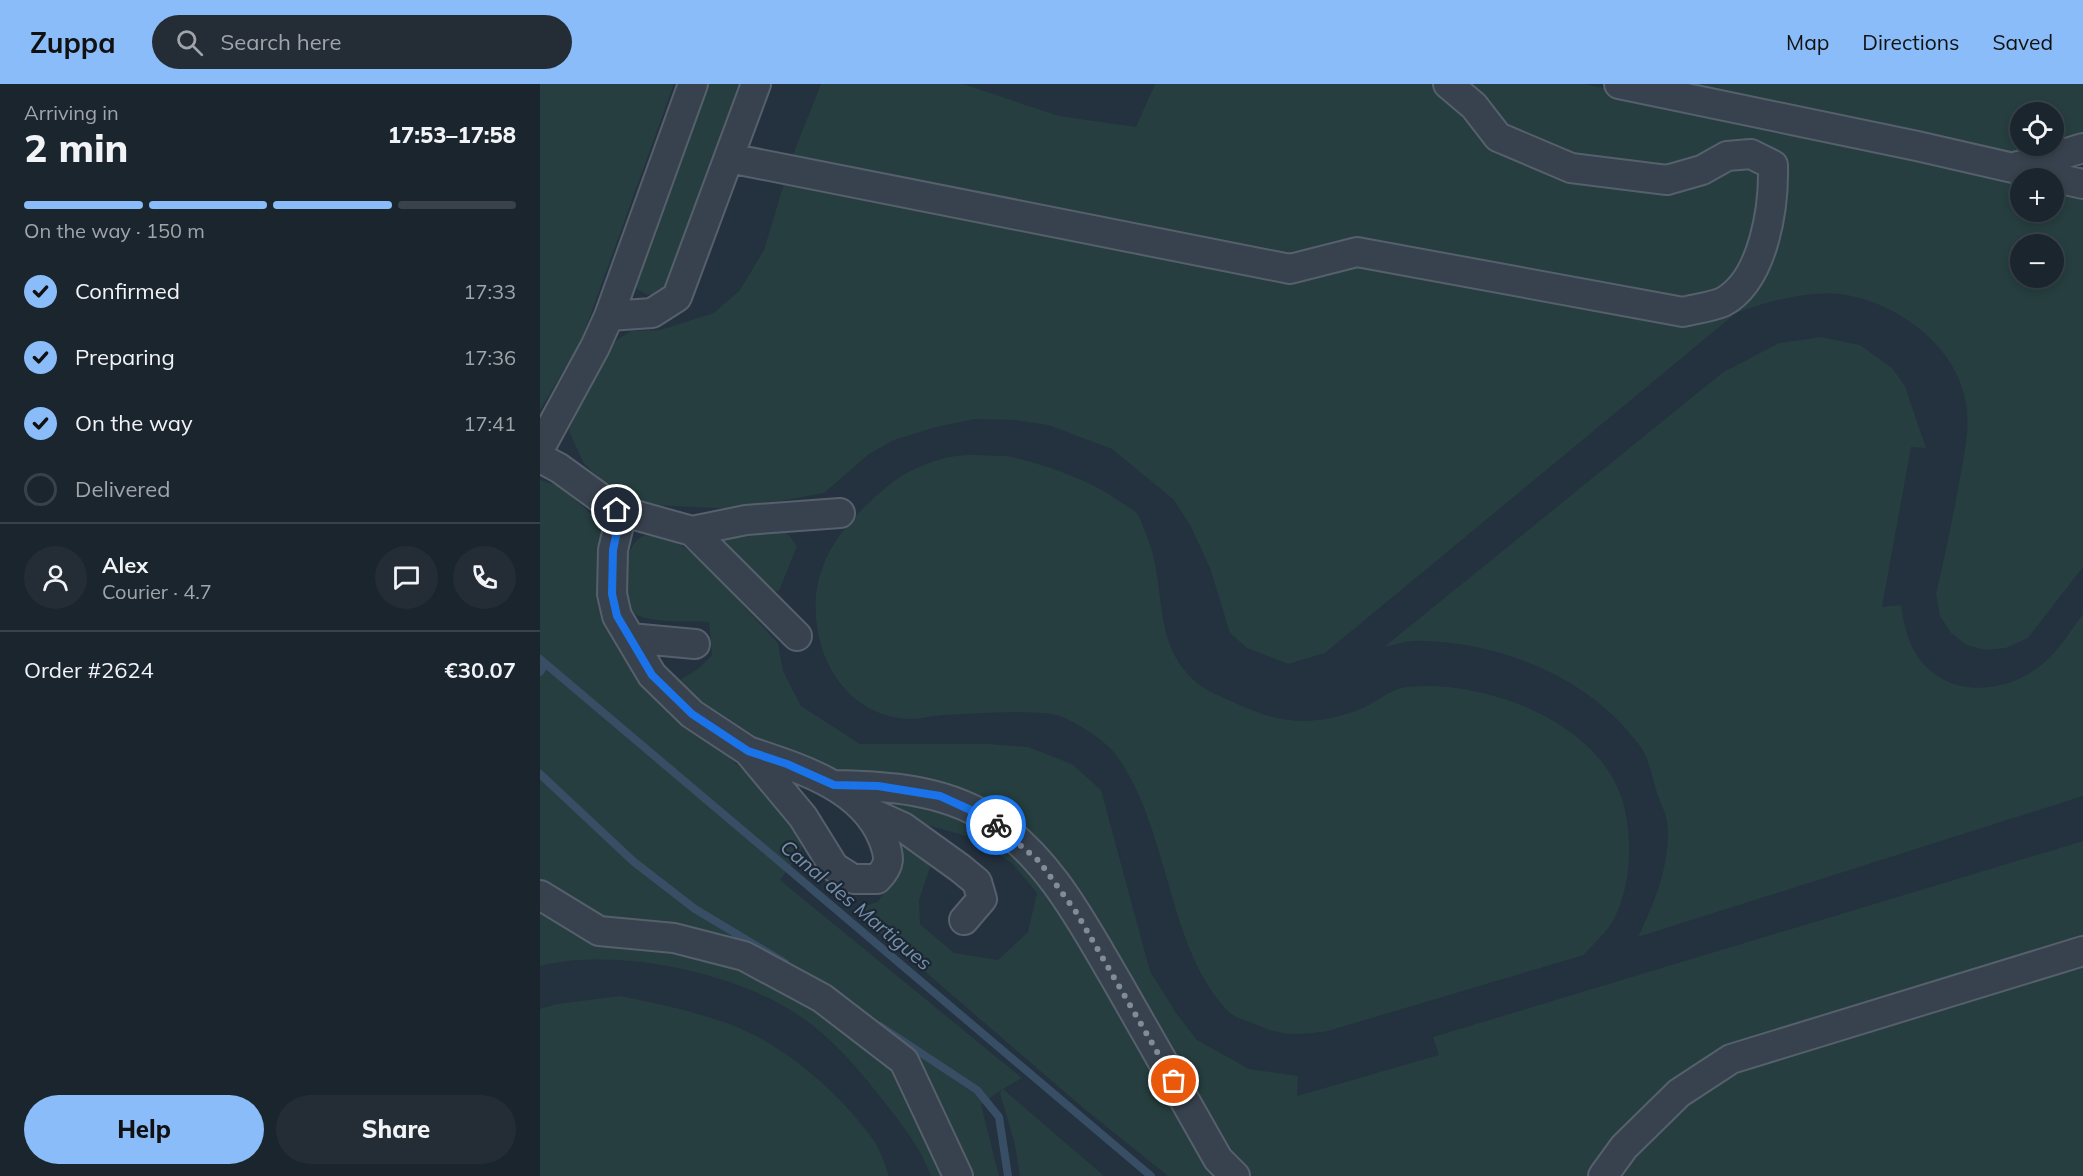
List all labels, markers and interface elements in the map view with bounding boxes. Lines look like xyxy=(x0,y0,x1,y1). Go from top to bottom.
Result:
search box xyxy=(152,15,572,69)
text: Zuppa xyxy=(30,25,116,60)
icon: search xyxy=(173,26,206,59)
text: Search here xyxy=(221,28,341,56)
text: Map xyxy=(1786,29,1829,55)
text: Directions xyxy=(1862,29,1959,55)
text: Saved xyxy=(1992,29,2053,55)
text: Arriving in xyxy=(24,100,119,125)
map controls xyxy=(2010,102,2064,288)
button: locate xyxy=(2010,102,2064,156)
text: 17:53–17:58 xyxy=(388,121,516,149)
text: 2 min xyxy=(24,123,129,172)
button: + xyxy=(2010,168,2064,222)
text: On the way · 150 m xyxy=(24,218,205,243)
button: − xyxy=(2010,234,2064,288)
icon: check xyxy=(24,275,57,308)
text: Confirmed xyxy=(75,277,180,305)
text: 17:33 xyxy=(463,279,516,304)
icon: check xyxy=(24,341,57,374)
text: Preparing xyxy=(75,343,175,371)
text: 17:36 xyxy=(463,345,516,370)
icon: check xyxy=(24,407,57,440)
text: On the way xyxy=(75,409,193,437)
text: 17:41 xyxy=(463,411,516,436)
text: Delivered xyxy=(75,475,170,503)
pin xyxy=(591,484,642,535)
icon: home xyxy=(600,493,633,526)
button: person xyxy=(24,546,87,609)
button: chat xyxy=(375,546,438,609)
button: phone xyxy=(453,546,516,609)
text: Alex xyxy=(102,551,148,579)
text: Courier · 4.7 xyxy=(102,579,212,604)
text: Order #2624 xyxy=(24,656,154,684)
text: €30.07 xyxy=(445,656,516,684)
courier xyxy=(966,795,1026,855)
icon: bike xyxy=(980,809,1013,842)
water label: Canal des Martigues xyxy=(775,834,937,975)
pin xyxy=(1148,1055,1199,1106)
icon: bag xyxy=(1157,1064,1190,1097)
button: Help xyxy=(24,1095,264,1164)
button: Share xyxy=(276,1095,516,1164)

